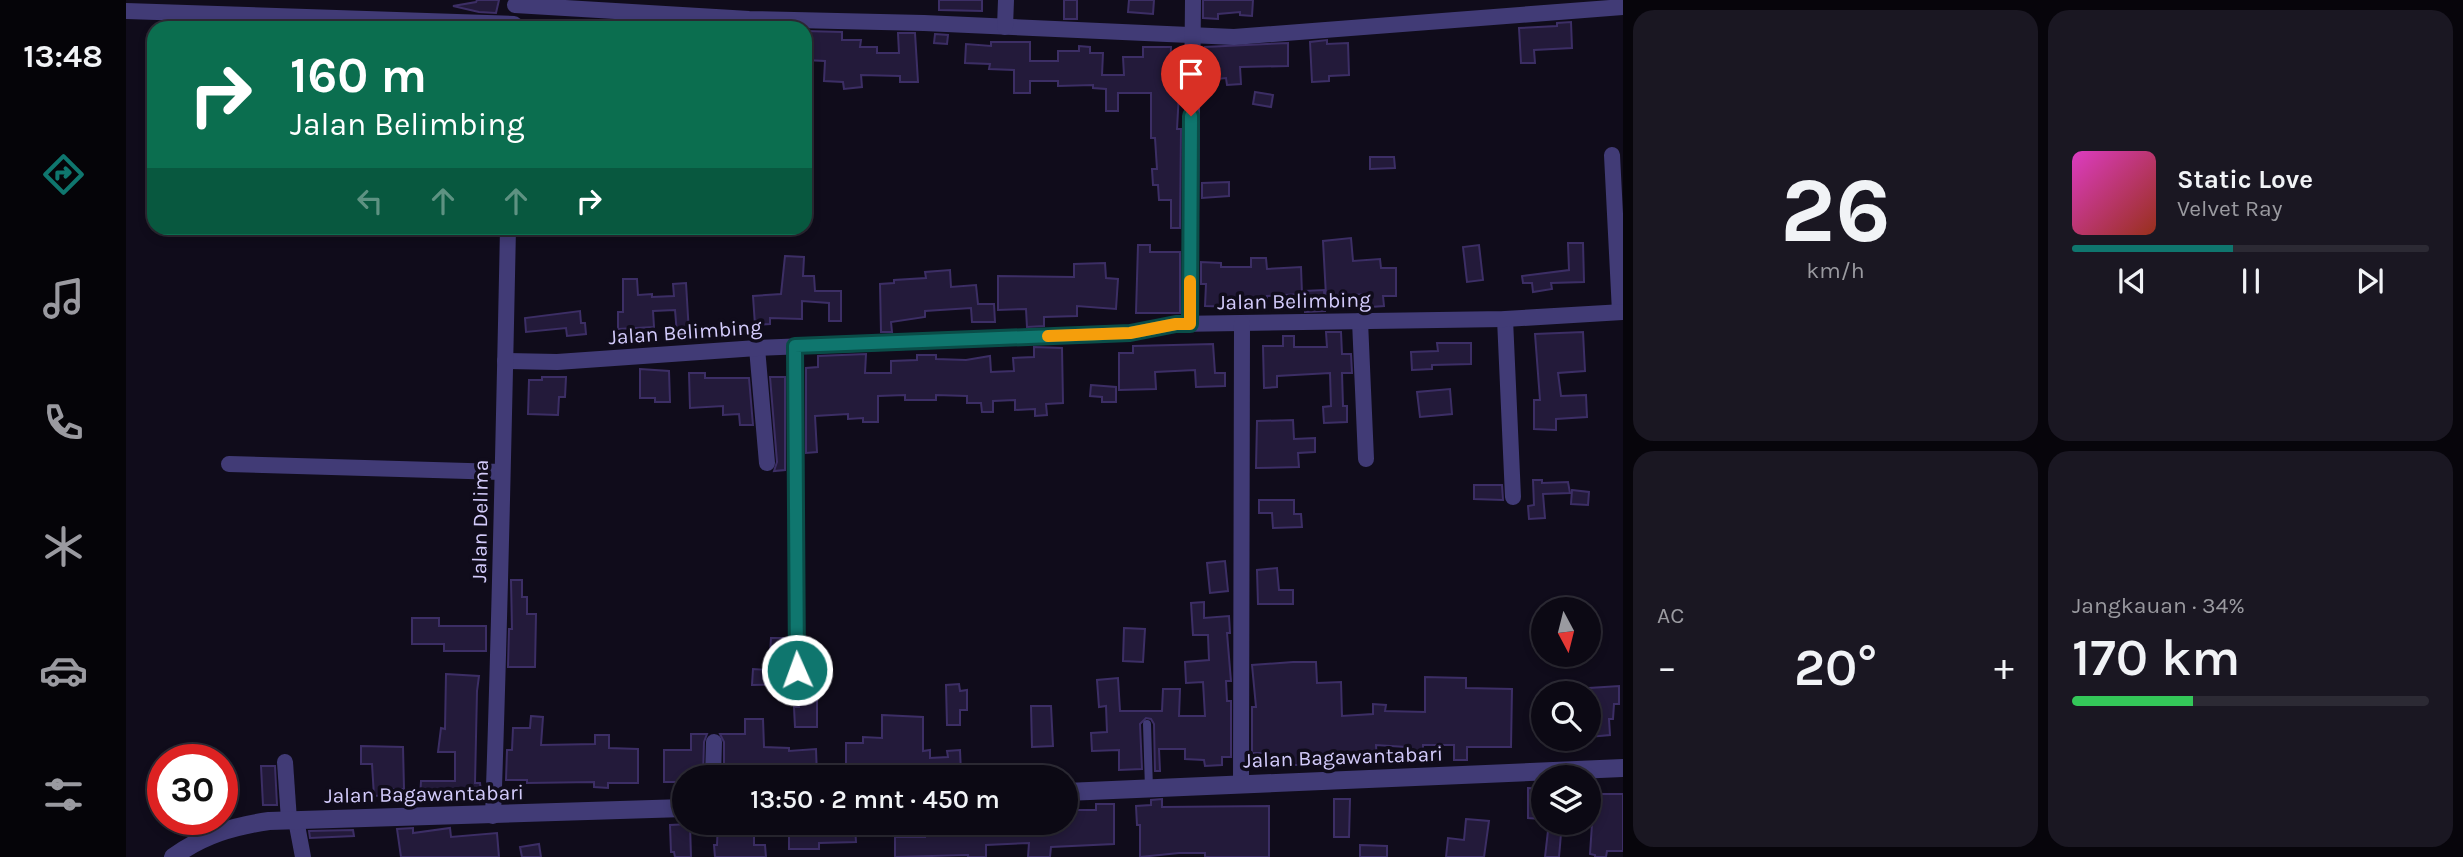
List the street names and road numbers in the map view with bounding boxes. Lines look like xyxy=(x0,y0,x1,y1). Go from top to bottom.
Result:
street label: Jalan Belimbing xyxy=(1217,288,1371,314)
street label: Jalan Belimbing xyxy=(607,315,763,349)
street label: Jalan Delima xyxy=(467,459,493,583)
street label: Jalan Bagawantabari xyxy=(1243,742,1443,772)
street label: Jalan Bagawantabari xyxy=(324,780,524,808)

